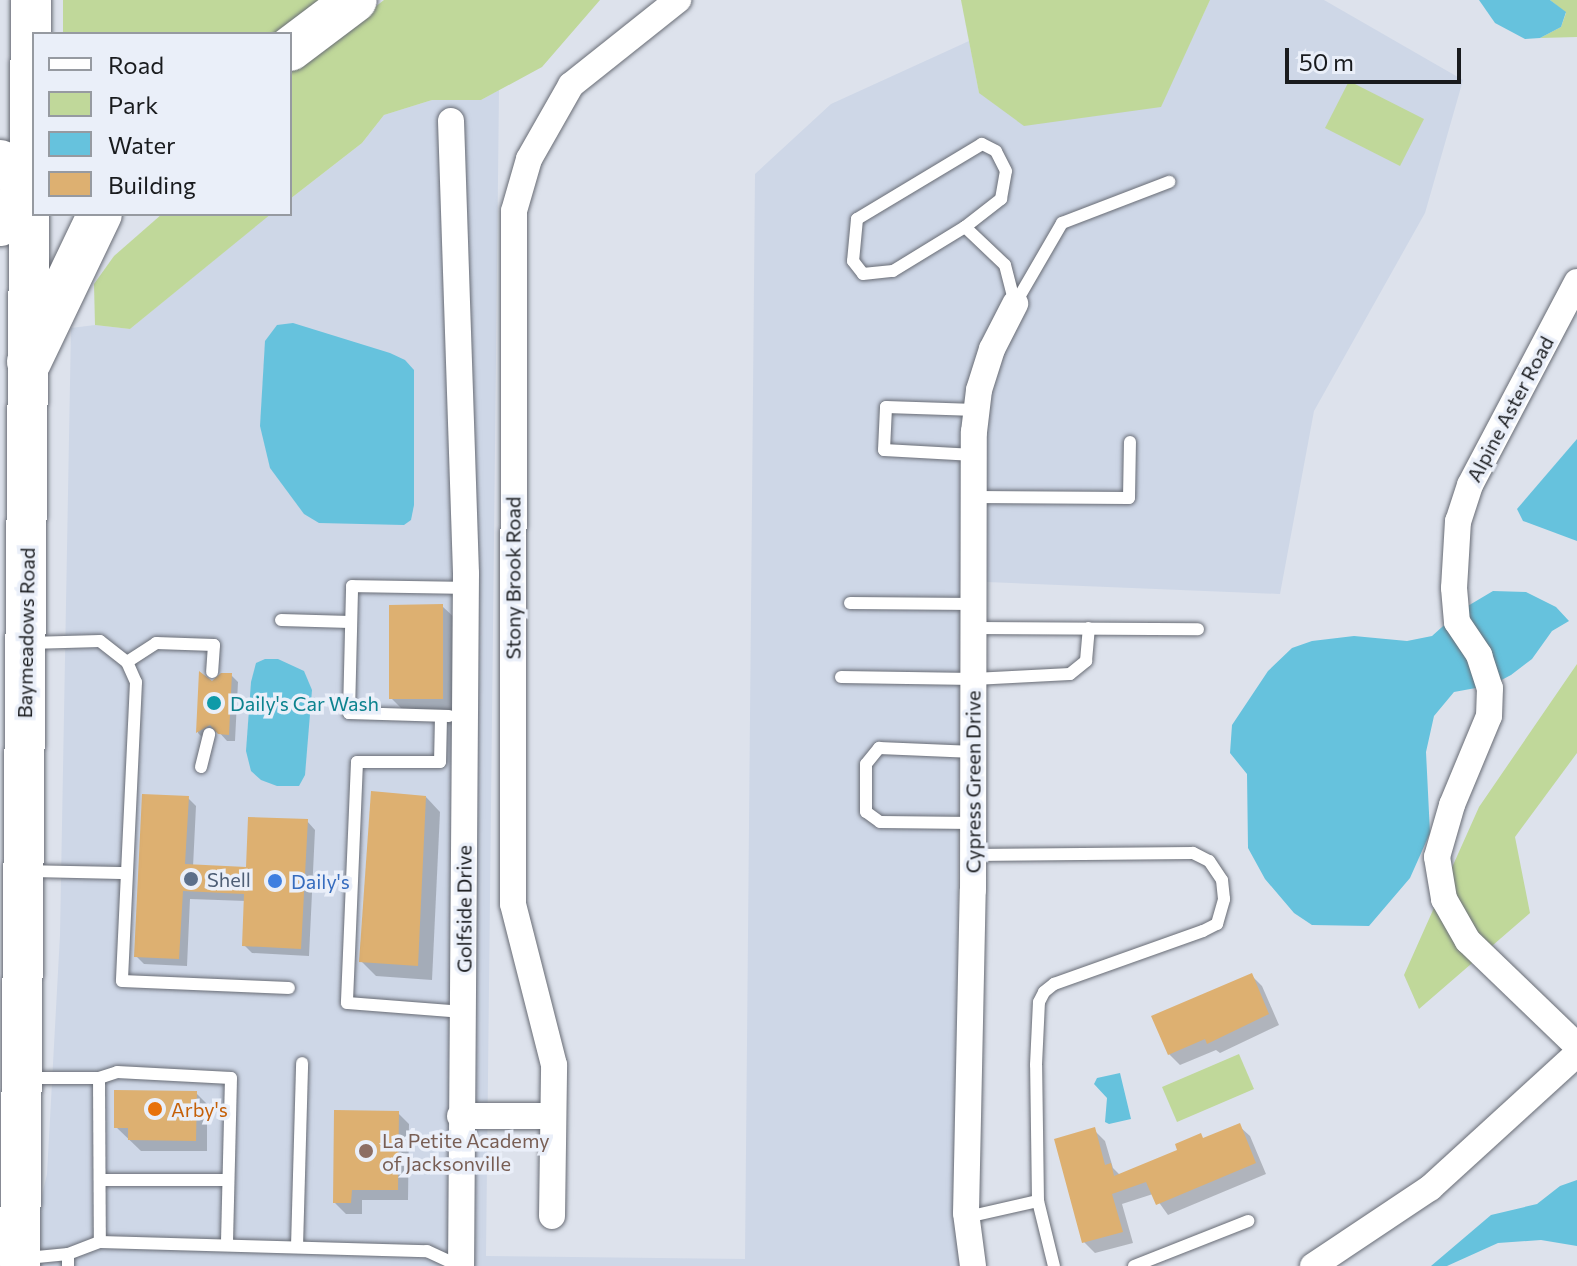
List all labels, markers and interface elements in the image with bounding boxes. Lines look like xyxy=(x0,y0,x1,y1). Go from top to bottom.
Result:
legend xyxy=(32,32,292,216)
scale bar xyxy=(1289,32,1465,82)
text: 50 m xyxy=(1299,47,1354,76)
text: Road xyxy=(108,50,164,79)
text: Park xyxy=(108,90,158,119)
text: Water xyxy=(108,130,176,159)
text: Building xyxy=(108,170,196,199)
street label: Alpine Aster Road xyxy=(1461,332,1559,486)
street label: Stony Brook Road xyxy=(501,497,525,659)
street label: Baymeadows Road xyxy=(13,547,39,719)
place label: Daily's Car Wash xyxy=(230,691,379,715)
street label: Cypress Green Drive xyxy=(961,691,985,873)
marker: Daily's Car Wash xyxy=(205,694,223,712)
street label: Golfside Drive xyxy=(452,845,476,973)
place label: Shell xyxy=(207,867,251,891)
place label: Daily's xyxy=(291,869,350,893)
marker: Shell xyxy=(182,870,200,888)
marker: Daily's xyxy=(266,872,284,890)
place label: Arby's xyxy=(171,1097,228,1121)
marker: Arby's xyxy=(146,1100,164,1118)
place label: La Petite Academy of Jacksonville xyxy=(382,1128,549,1175)
marker: La Petite Academy of Jacksonville xyxy=(357,1142,375,1160)

